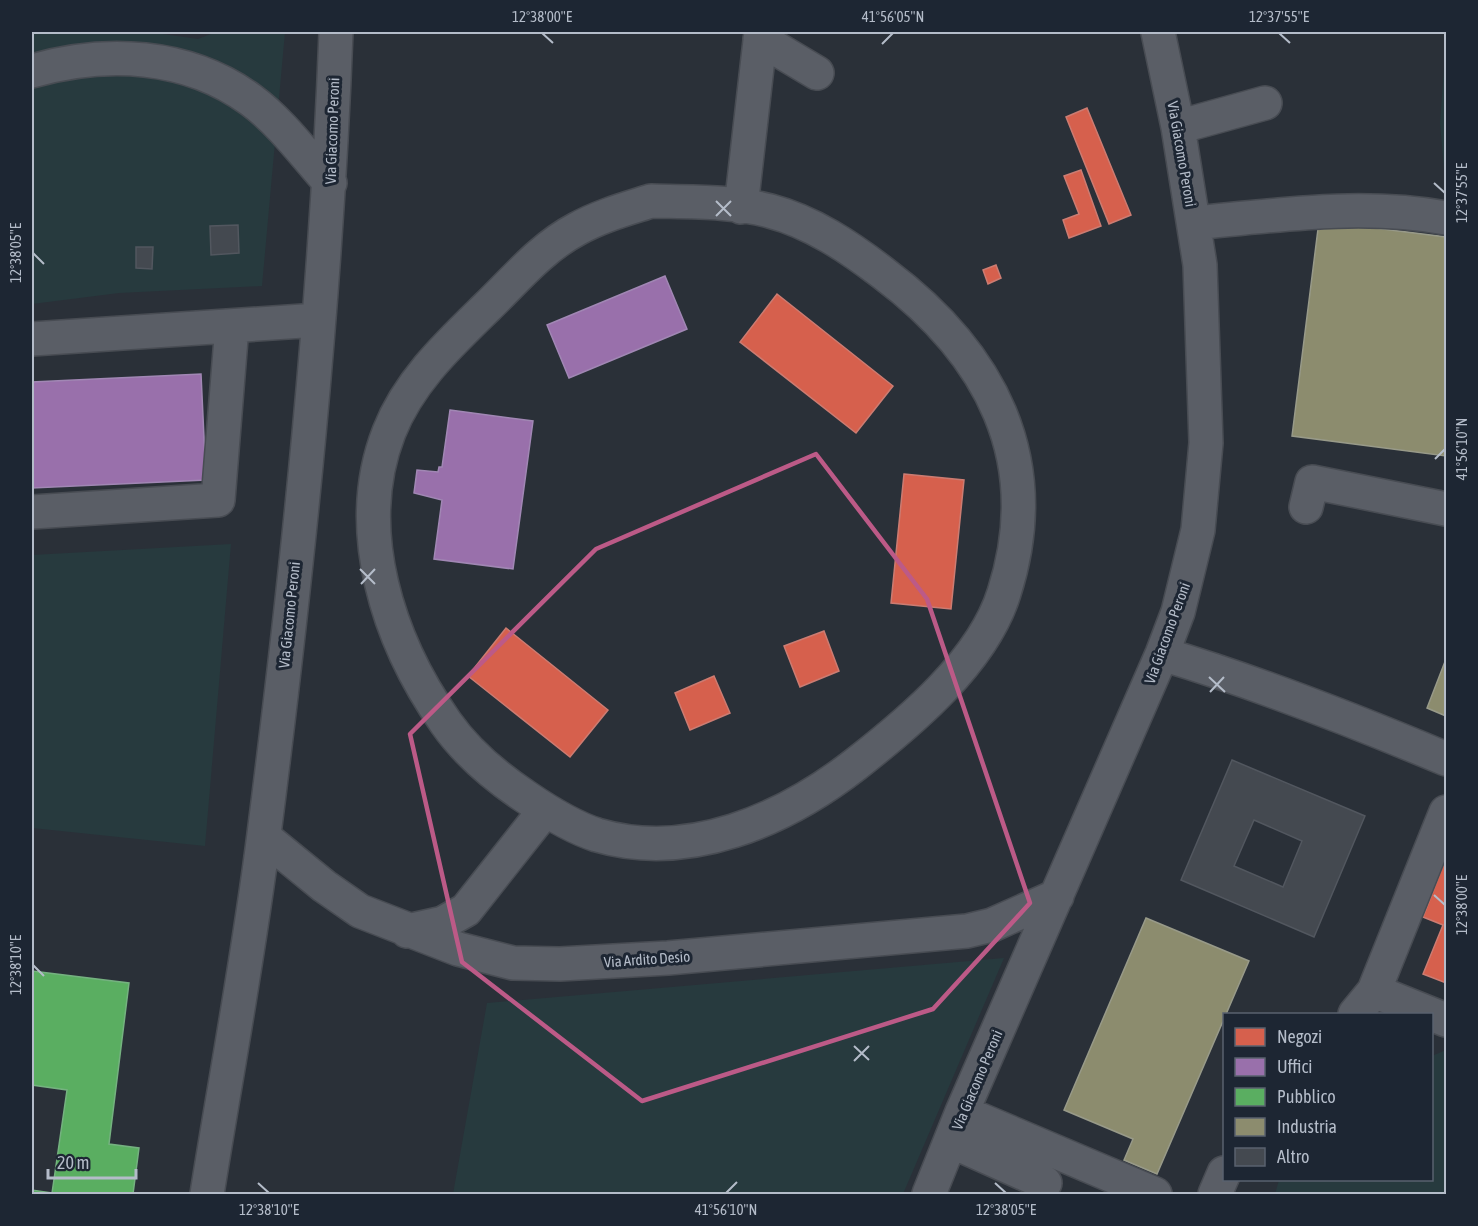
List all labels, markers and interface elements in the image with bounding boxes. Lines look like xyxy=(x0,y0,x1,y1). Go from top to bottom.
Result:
text: 12°38'00"E xyxy=(512,8,573,25)
text: 41°56'05"N xyxy=(862,8,924,25)
text: 12°37'55"E xyxy=(1249,8,1310,25)
street label: Via Giacomo Peroni xyxy=(322,77,342,185)
street label: Via Giacomo Peroni xyxy=(1164,100,1200,208)
text: 12°37'55"E xyxy=(1453,162,1470,223)
text: 12°38'05"E xyxy=(7,222,24,283)
text: 41°56'10"N xyxy=(1453,418,1470,480)
street label: Via Giacomo Peroni xyxy=(275,561,303,669)
street label: Via Giacomo Peroni xyxy=(1141,580,1193,686)
text: 12°38'00"E xyxy=(1453,874,1470,935)
text: 12°38'10"E xyxy=(7,934,24,995)
street label: Via Ardito Desio xyxy=(603,948,691,970)
legend xyxy=(1223,1013,1433,1181)
text: Negozi xyxy=(1277,1026,1322,1047)
street label: Via Giacomo Peroni xyxy=(948,1027,1006,1133)
text: Uffici xyxy=(1277,1056,1312,1077)
text: Pubblico xyxy=(1277,1086,1336,1107)
text: Industria xyxy=(1277,1116,1337,1137)
scale bar xyxy=(48,1142,136,1180)
text: Altro xyxy=(1277,1146,1310,1167)
text: 20 m xyxy=(57,1152,89,1173)
text: 12°38'10"E xyxy=(239,1201,300,1218)
text: 41°56'10"N xyxy=(695,1201,757,1218)
text: 12°38'05"E xyxy=(976,1201,1037,1218)

